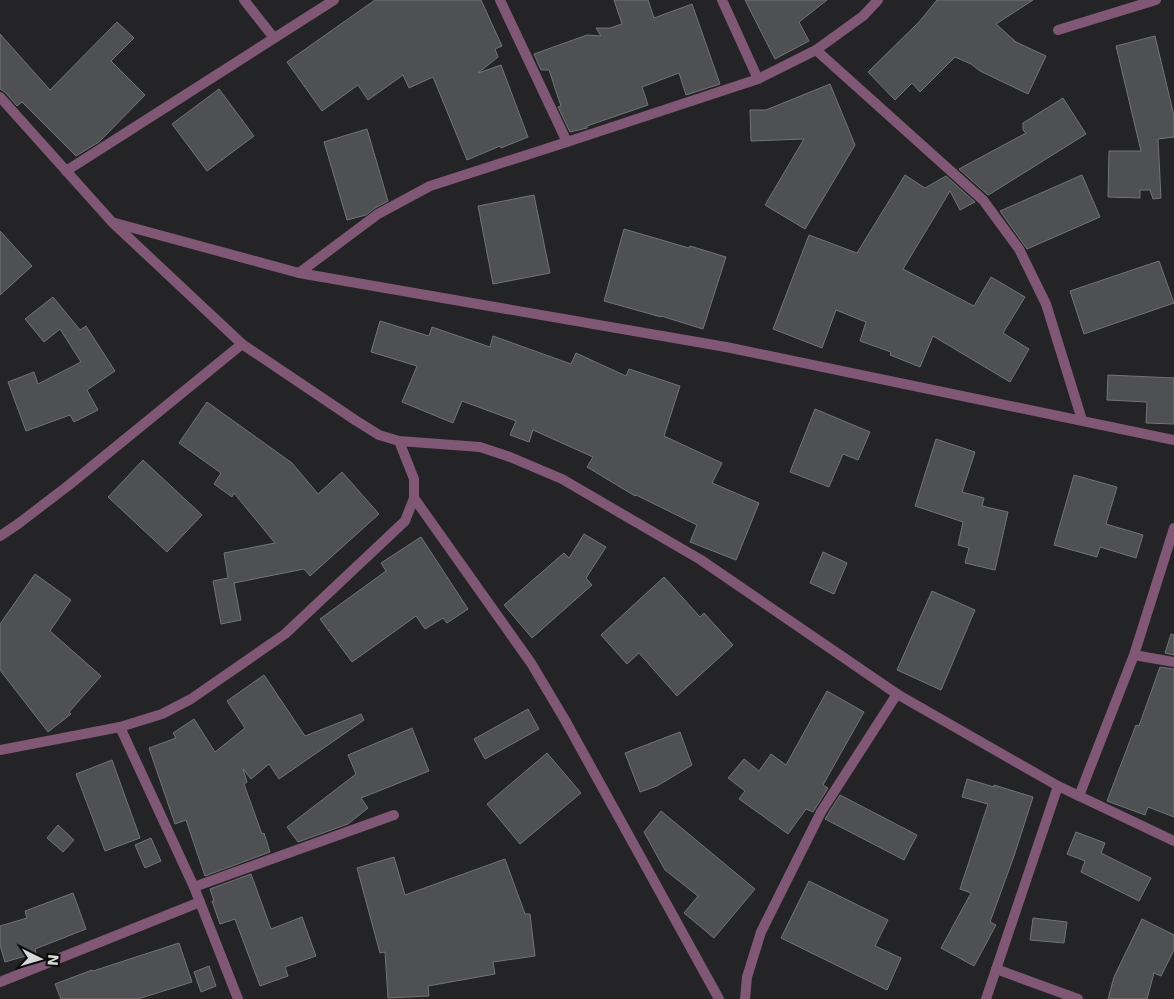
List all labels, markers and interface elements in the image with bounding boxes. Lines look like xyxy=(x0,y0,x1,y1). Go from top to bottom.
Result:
north arrow xyxy=(15,934,65,984)
text: N xyxy=(44,954,61,967)

